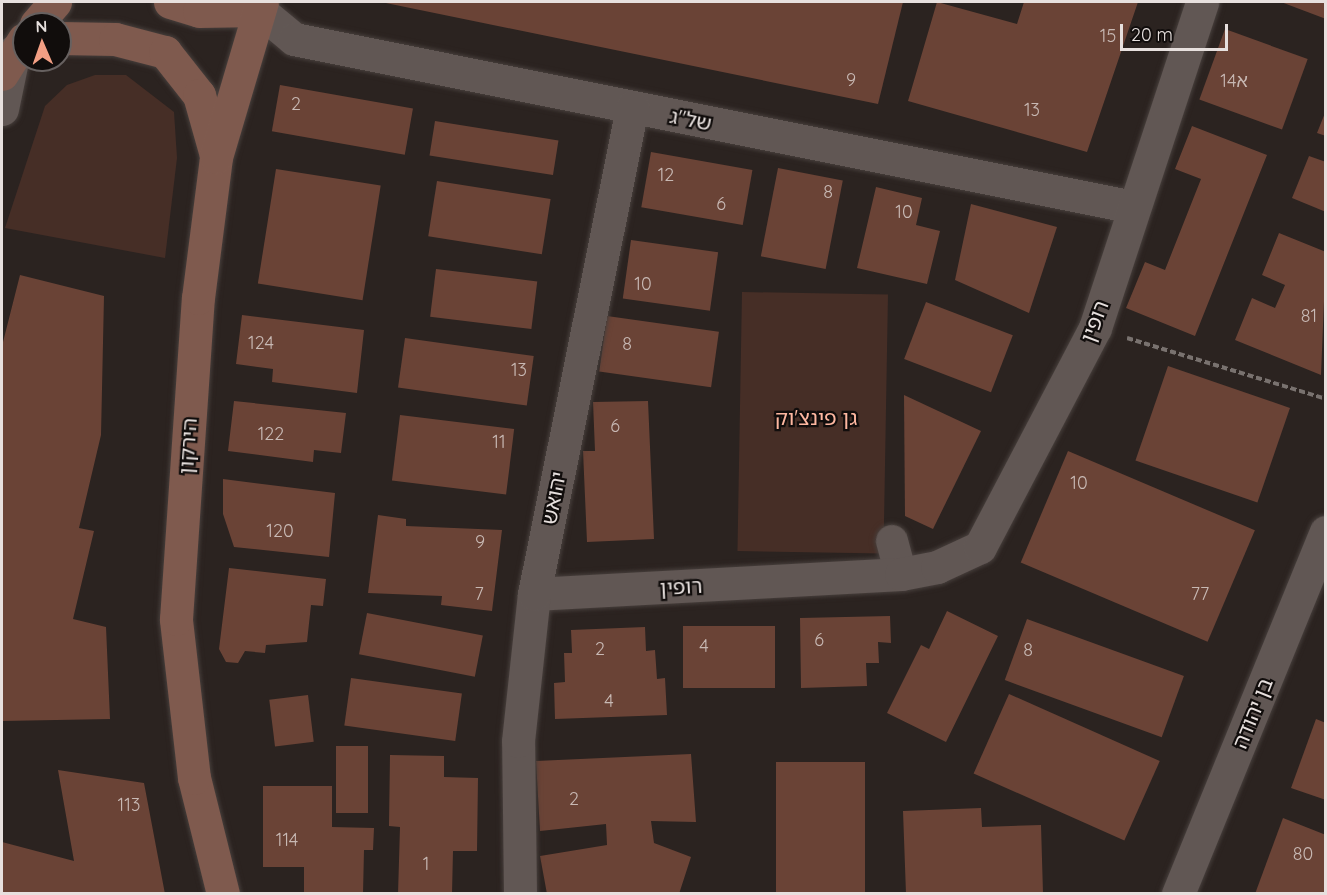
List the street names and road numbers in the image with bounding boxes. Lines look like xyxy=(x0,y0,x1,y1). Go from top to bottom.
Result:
street label: של"ג xyxy=(668,103,714,135)
street label: רופין xyxy=(1075,297,1113,345)
street label: הירקון xyxy=(172,417,202,475)
street label: יהואש xyxy=(536,469,570,527)
street label: רופין xyxy=(659,572,703,600)
street label: בן יהודה xyxy=(1226,674,1278,752)

